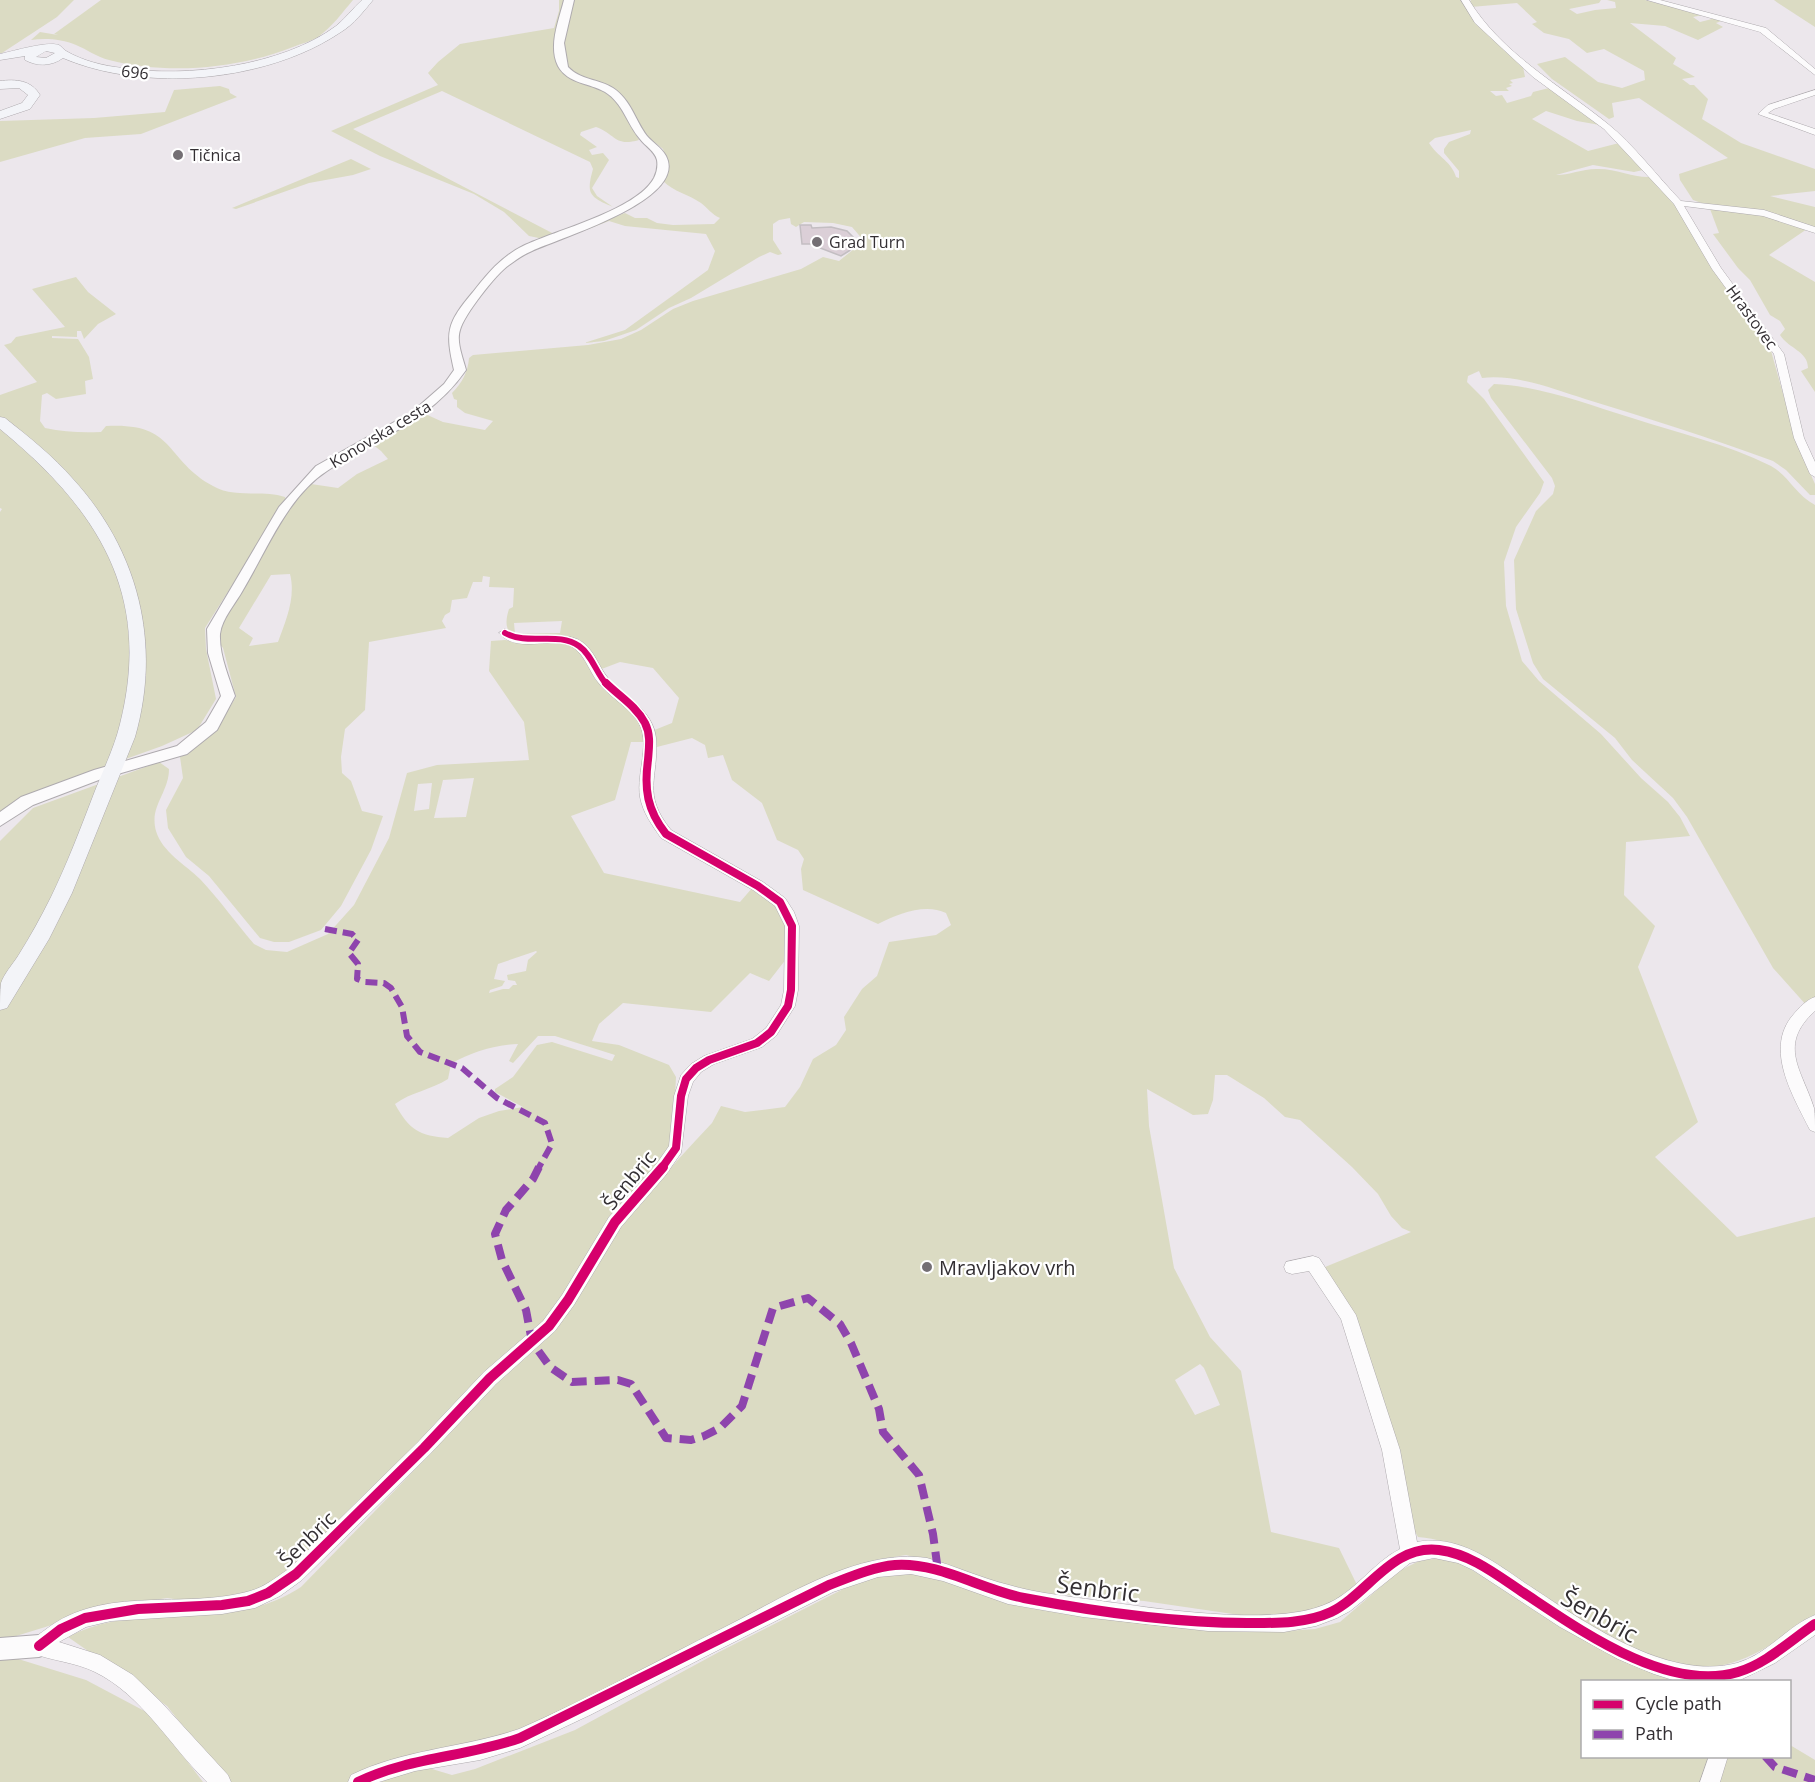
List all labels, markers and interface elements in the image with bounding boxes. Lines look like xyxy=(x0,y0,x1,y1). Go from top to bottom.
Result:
street label: 696 xyxy=(120,60,150,84)
place label: Tičnica xyxy=(190,144,241,166)
marker: Tičnica xyxy=(171,148,185,162)
place label: Grad Turn xyxy=(829,231,905,253)
marker: Grad Turn xyxy=(810,235,824,249)
street label: Hrastovec xyxy=(1721,280,1783,354)
street label: Konovska cesta xyxy=(325,395,435,473)
street label: Šenbric xyxy=(596,1145,662,1215)
place label: Mravljakov vrh xyxy=(939,1254,1076,1281)
marker: Mravljakov vrh xyxy=(920,1260,934,1274)
street label: Šenbric xyxy=(273,1505,341,1573)
street label: Šenbric xyxy=(1055,1567,1141,1609)
street label: Šenbric xyxy=(1556,1580,1644,1650)
legend xyxy=(1581,1680,1791,1758)
text: Cycle path xyxy=(1635,1691,1722,1715)
text: Path xyxy=(1635,1721,1673,1745)

